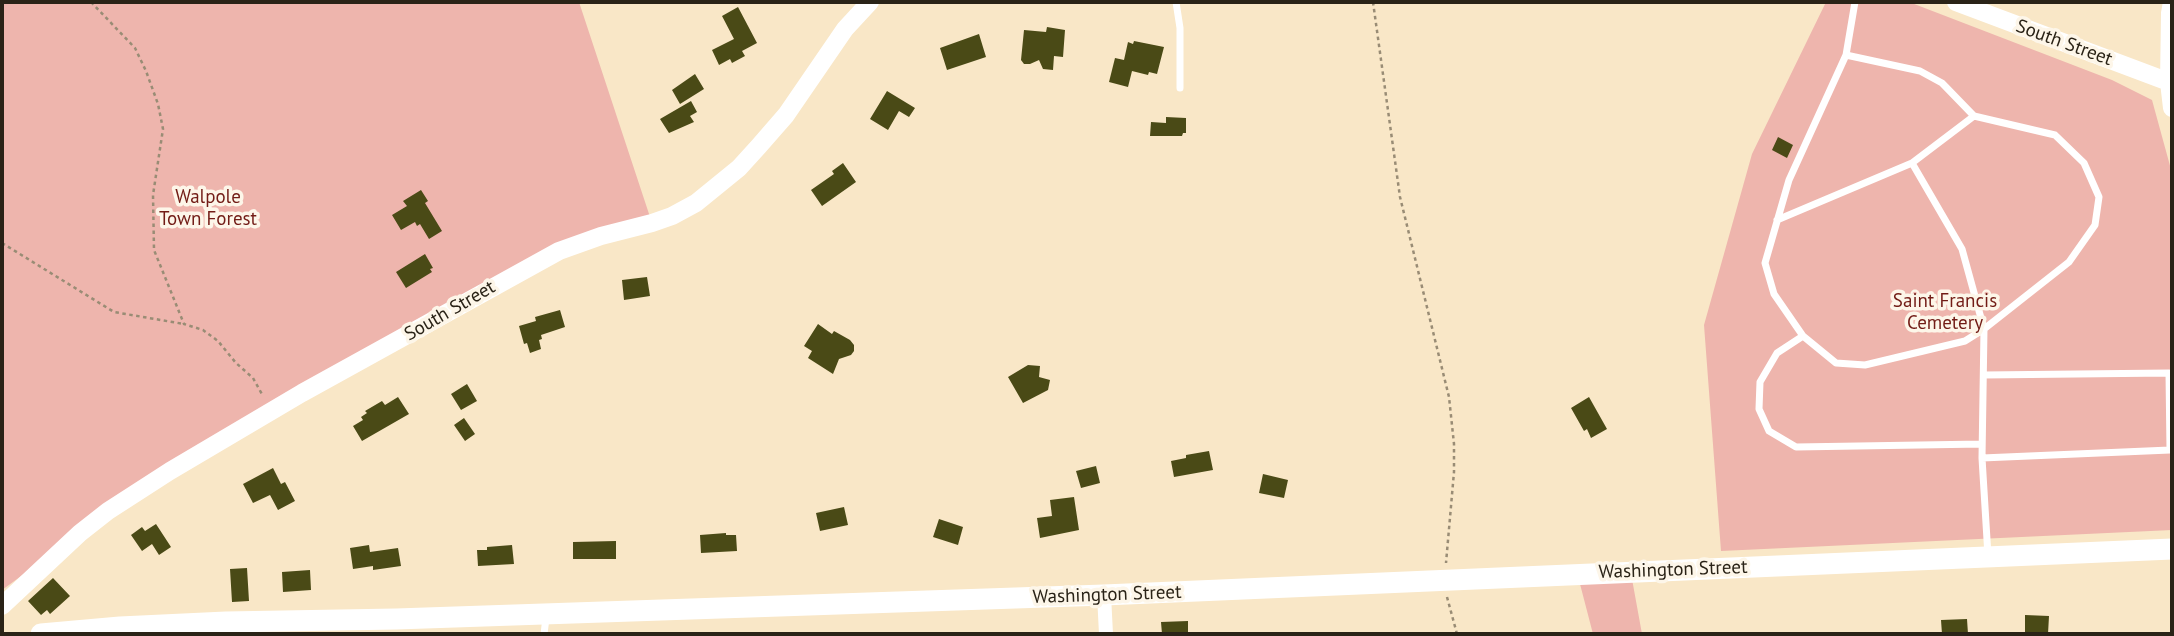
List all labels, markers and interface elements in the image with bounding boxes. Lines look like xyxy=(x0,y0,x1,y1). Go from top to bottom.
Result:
street label: South Street xyxy=(2013,15,2115,71)
park label: Walpole Town Forest xyxy=(159,187,257,231)
street label: South Street xyxy=(401,276,499,346)
park label: Saint Francis Cemetery xyxy=(1893,291,1997,335)
street label: Washington Street xyxy=(1598,556,1748,584)
street label: Washington Street xyxy=(1032,581,1182,609)

